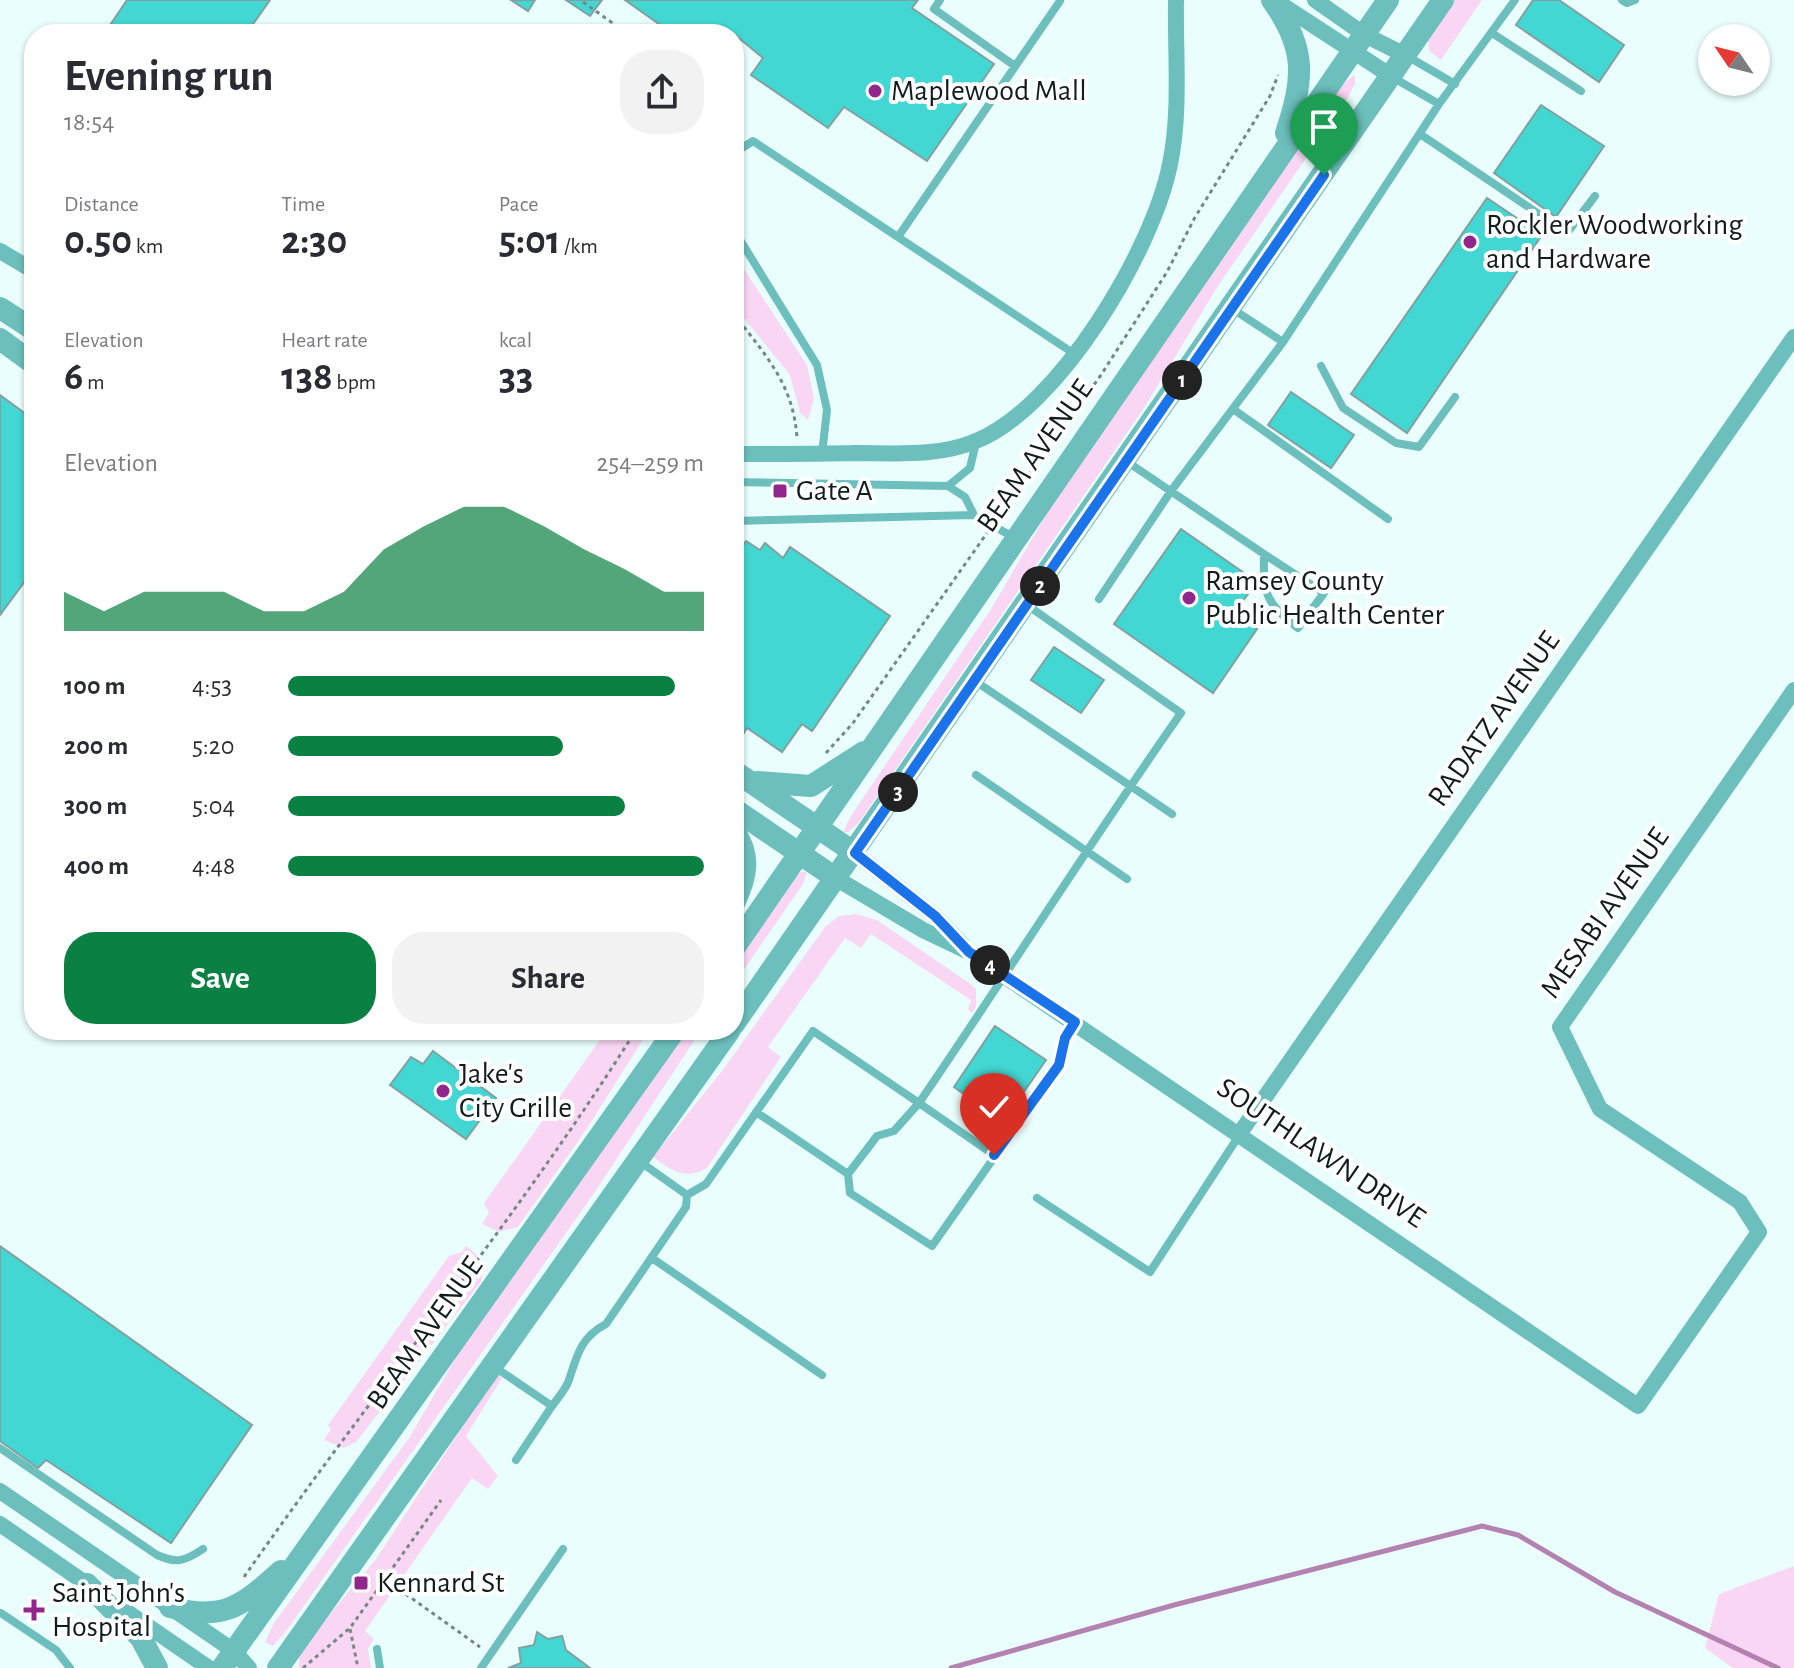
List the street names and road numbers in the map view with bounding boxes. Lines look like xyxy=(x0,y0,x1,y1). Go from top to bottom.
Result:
street label: BEAM AVENUE xyxy=(972,374,1098,538)
street label: RADATZ AVENUE xyxy=(1423,626,1565,812)
street label: MESABI AVENUE xyxy=(1535,822,1675,1004)
street label: SOUTHLAWN DRIVE xyxy=(1212,1072,1430,1234)
street label: BEAM AVENUE xyxy=(362,1251,488,1415)

